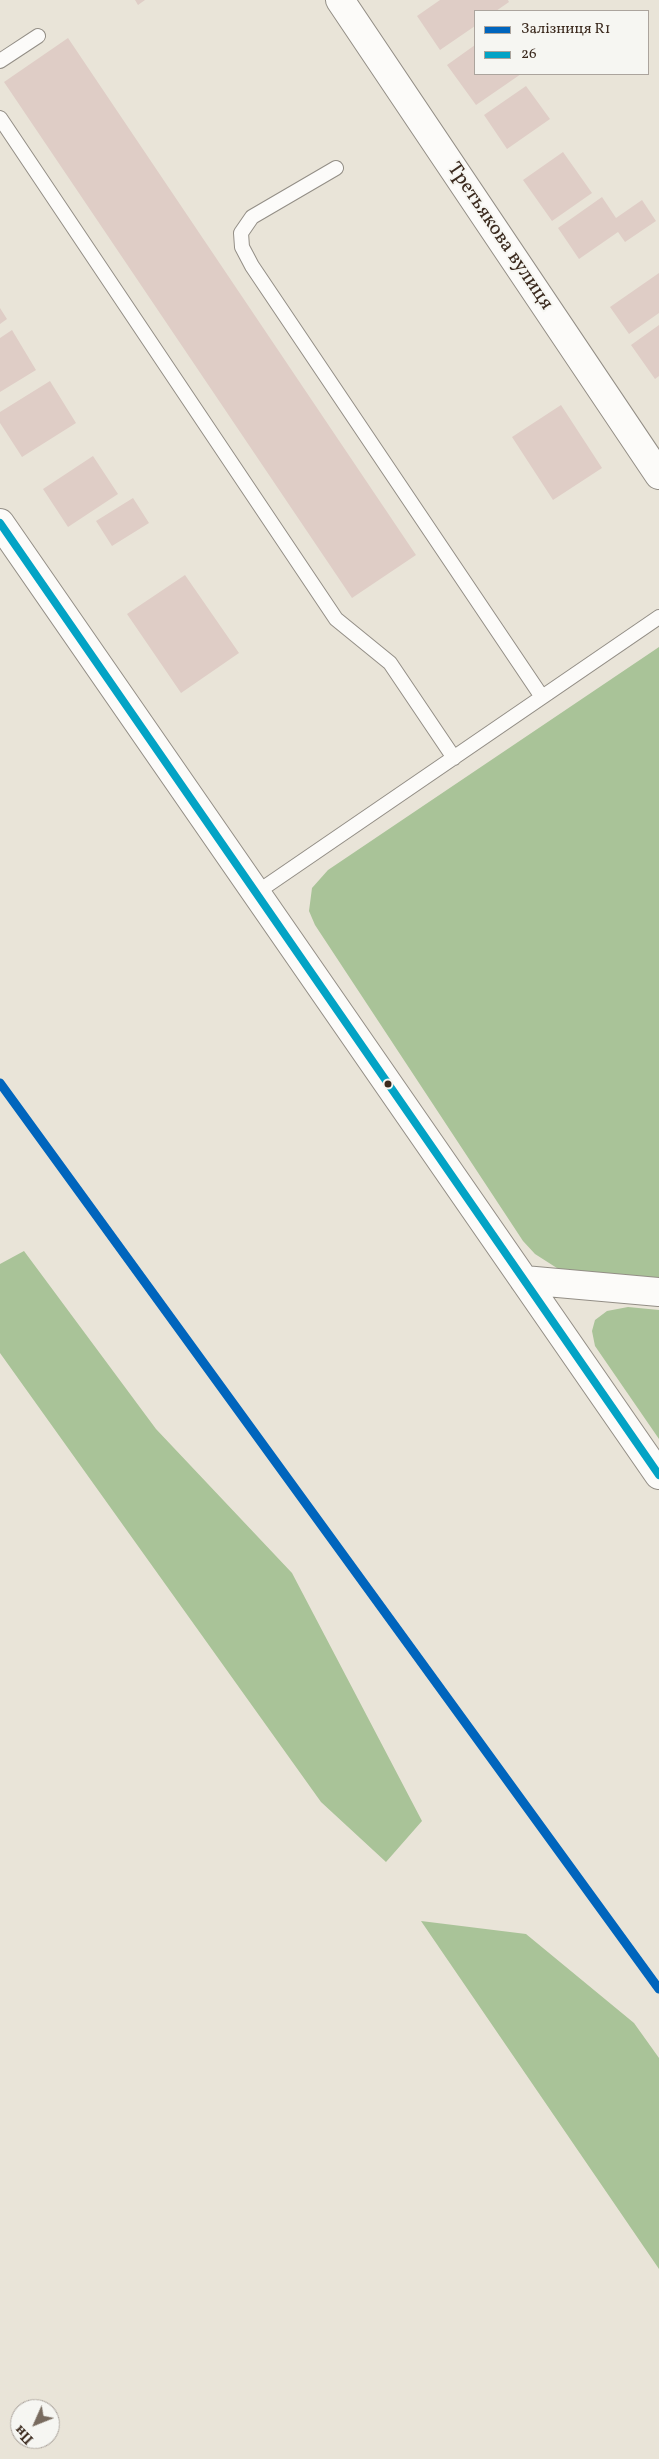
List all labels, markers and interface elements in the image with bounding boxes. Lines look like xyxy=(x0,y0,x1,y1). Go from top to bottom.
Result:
legend xyxy=(474,10,649,75)
text: Залізниця R1 xyxy=(521,19,611,40)
text: 26 xyxy=(521,44,537,65)
street label: Третьякова вулиця xyxy=(441,159,557,315)
unlabelled marker xyxy=(383,1079,393,1089)
north arrow xyxy=(10,2399,60,2449)
text: Пн xyxy=(11,2420,38,2448)

